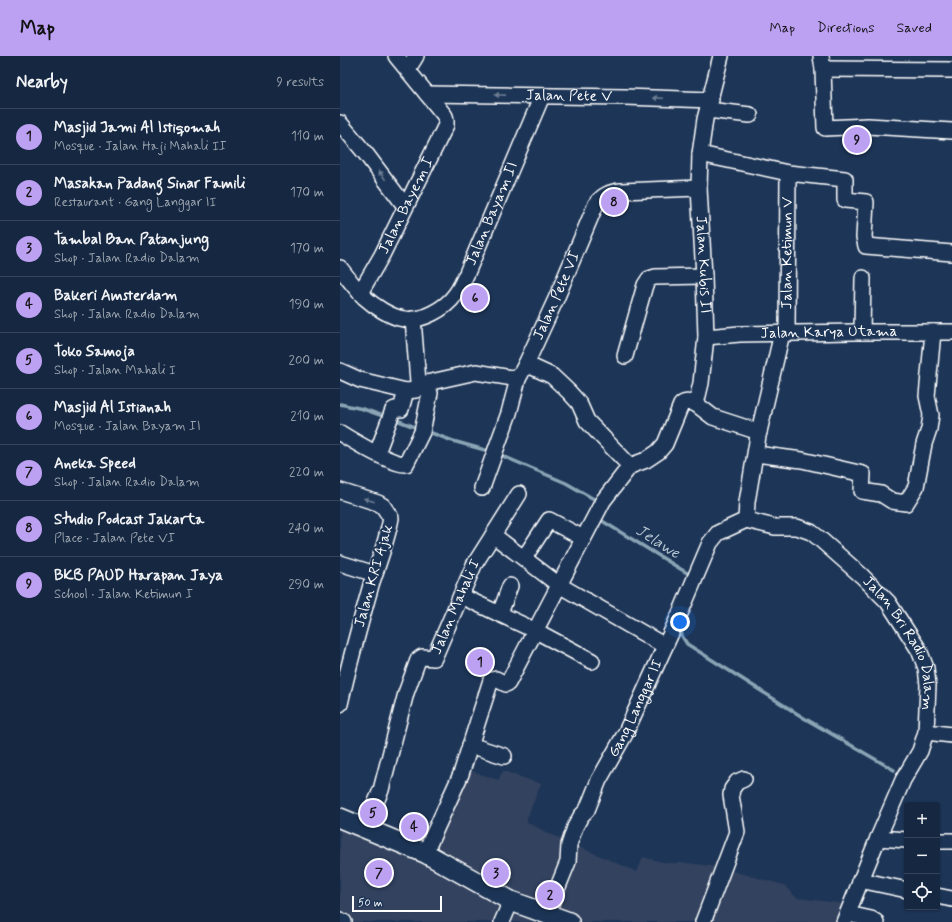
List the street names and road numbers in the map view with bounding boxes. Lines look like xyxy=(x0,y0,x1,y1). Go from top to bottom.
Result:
street label: Jalan Pete V xyxy=(525,85,613,107)
street label: Jalan Bayem I xyxy=(374,153,439,257)
street label: Jalan Bayam II xyxy=(461,159,523,269)
street label: Jalan Ketimun V xyxy=(777,197,798,310)
street label: Jalan Kubis II xyxy=(691,215,715,314)
street label: Jalan Pete VI xyxy=(528,248,585,343)
street label: Jalan Karya Utama xyxy=(760,322,898,344)
street label: Jalan KRI Ajak xyxy=(350,522,398,630)
street label: Jalan Mahali I xyxy=(427,555,485,658)
street label: Jalan Bri Radio Dalam xyxy=(858,572,938,711)
street label: Gang Langgar II xyxy=(604,656,668,761)

